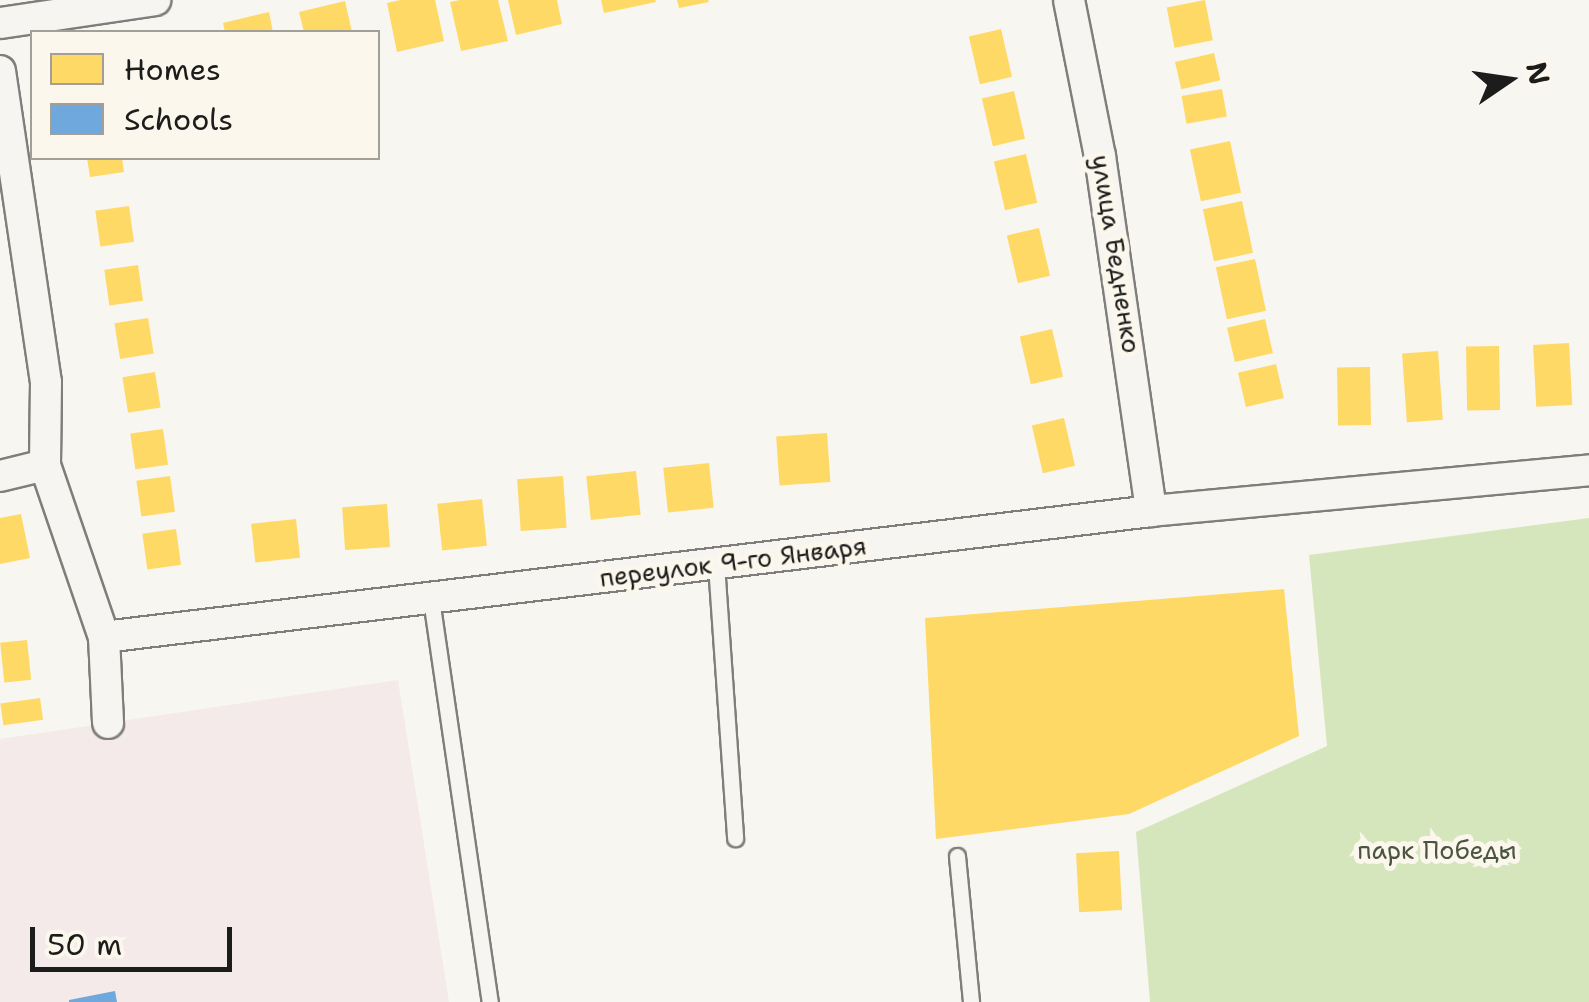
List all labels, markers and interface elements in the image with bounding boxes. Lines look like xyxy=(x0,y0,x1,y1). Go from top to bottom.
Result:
legend xyxy=(30,30,380,160)
north arrow xyxy=(1459,30,1559,130)
text: Homes xyxy=(124,49,221,90)
text: N xyxy=(1517,58,1559,88)
text: Schools xyxy=(124,99,233,140)
street label: улица Бедненко xyxy=(1086,153,1146,355)
street label: переулок 9-го Января xyxy=(598,531,868,593)
park label: парк Победы xyxy=(1357,835,1517,865)
scale bar xyxy=(35,907,238,969)
text: 50 m xyxy=(47,924,122,965)

